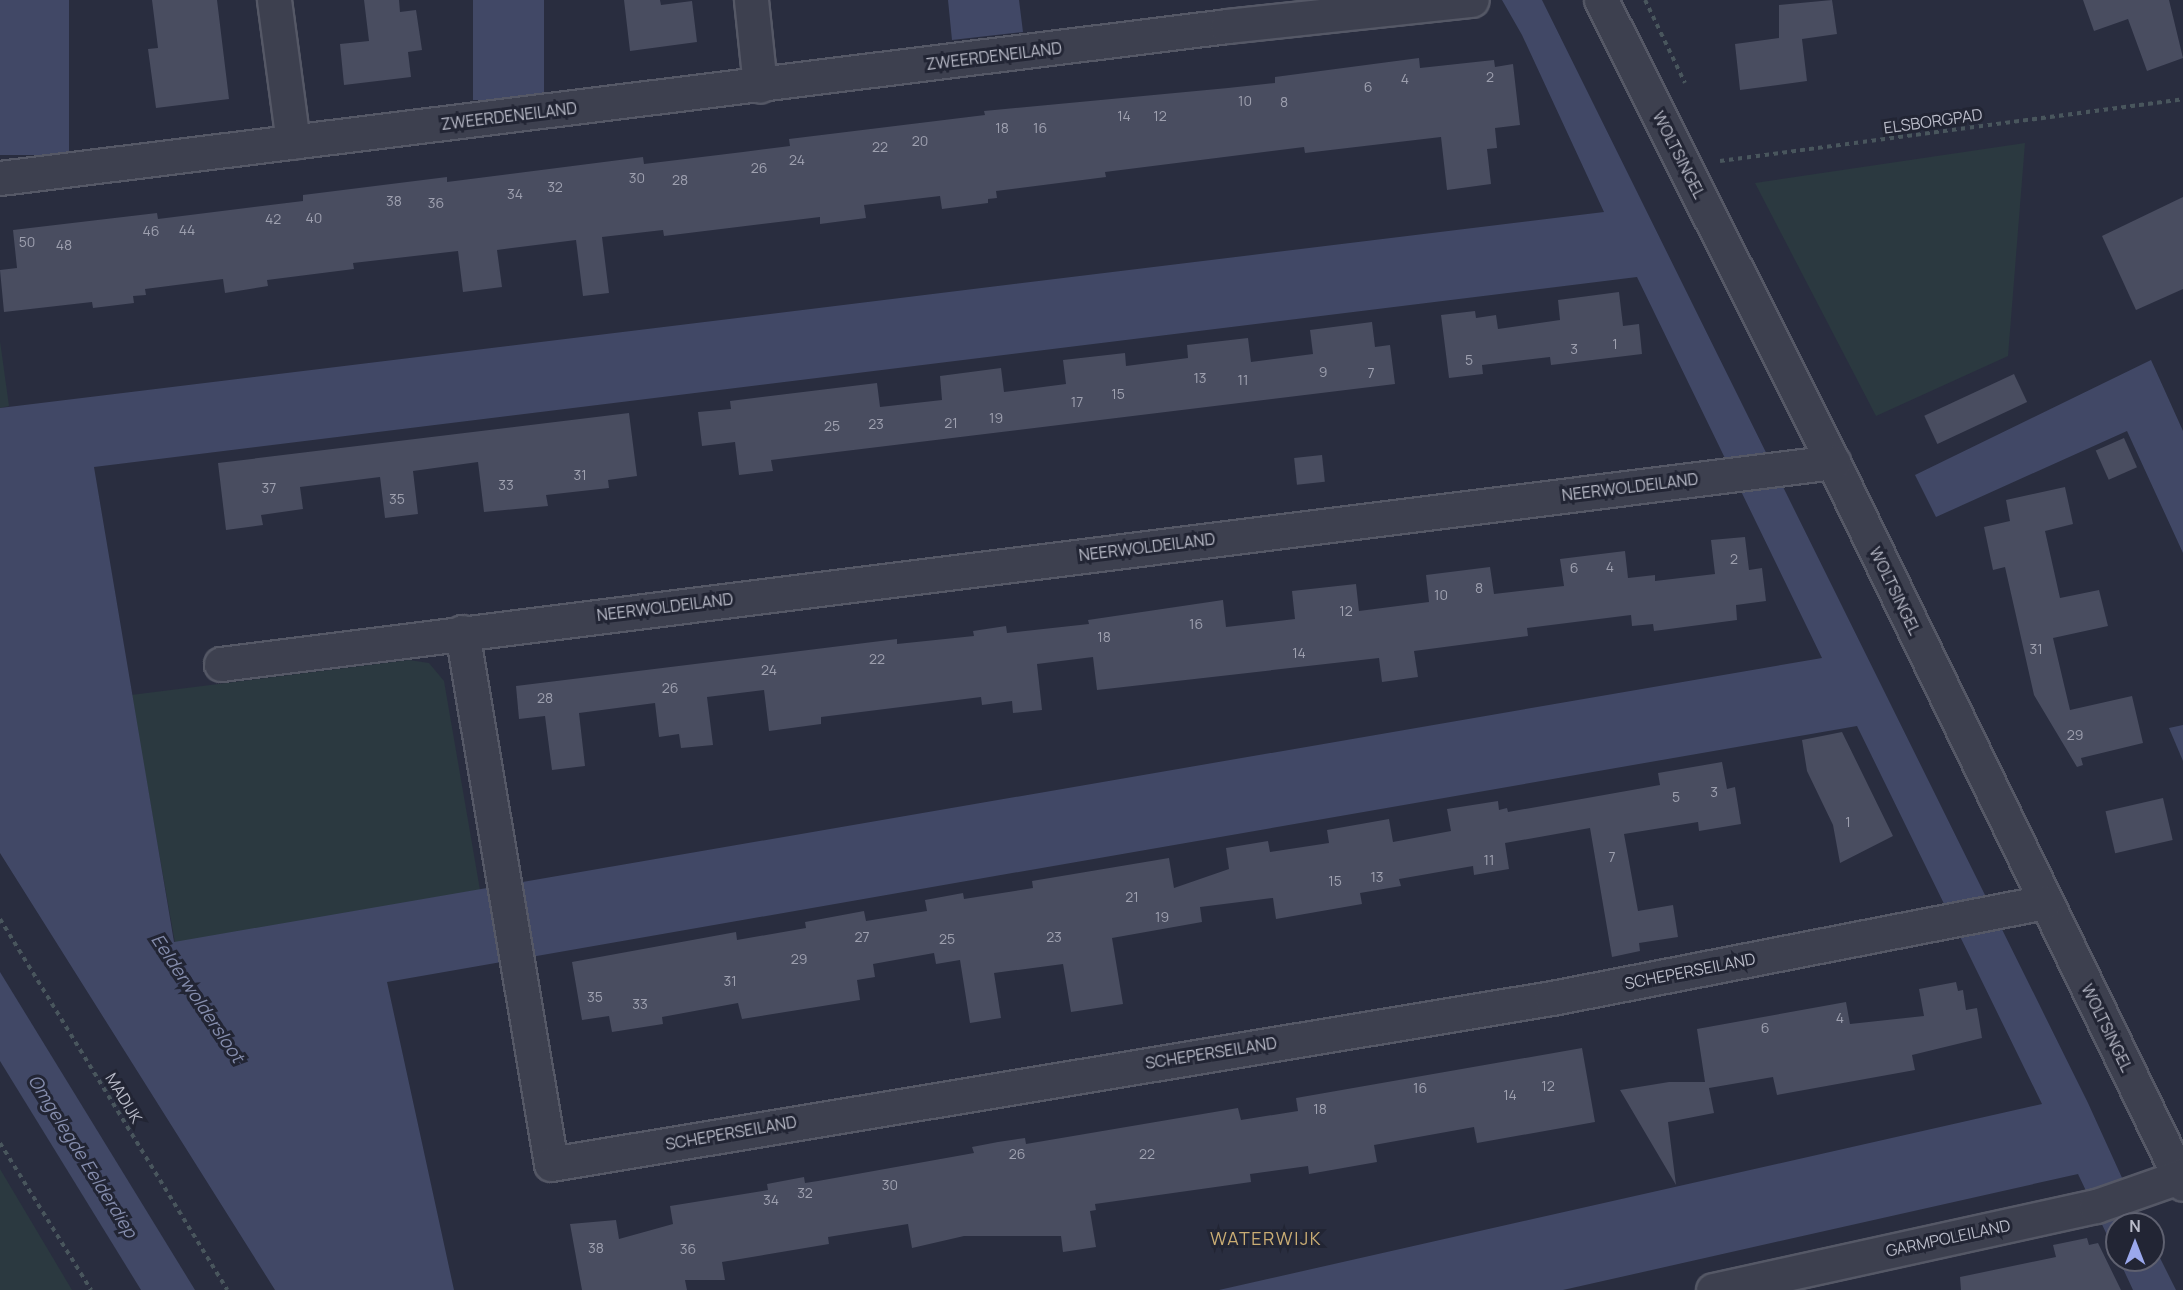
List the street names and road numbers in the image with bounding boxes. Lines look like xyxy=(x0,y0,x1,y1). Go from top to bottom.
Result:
street label: ZWEERDENEILAND xyxy=(925,38,1063,74)
street label: ZWEERDENEILAND xyxy=(440,98,578,134)
street label: ELSBORGPAD xyxy=(1882,105,1984,137)
street label: WOLTSINGEL xyxy=(1649,108,1709,202)
street label: NEERWOLDEILAND xyxy=(1561,469,1699,505)
street label: NEERWOLDEILAND xyxy=(1078,529,1216,565)
street label: WOLTSINGEL xyxy=(1865,544,1925,638)
street label: NEERWOLDEILAND xyxy=(596,589,734,625)
street label: SCHEPERSEILAND xyxy=(1623,949,1757,993)
street label: WOLTSINGEL xyxy=(2077,981,2137,1075)
street label: SCHEPERSEILAND xyxy=(1144,1033,1278,1073)
street label: MADIJK xyxy=(102,1069,146,1127)
street label: SCHEPERSEILAND xyxy=(664,1112,798,1154)
street label: GARMPOLEILAND xyxy=(1884,1215,2012,1261)

